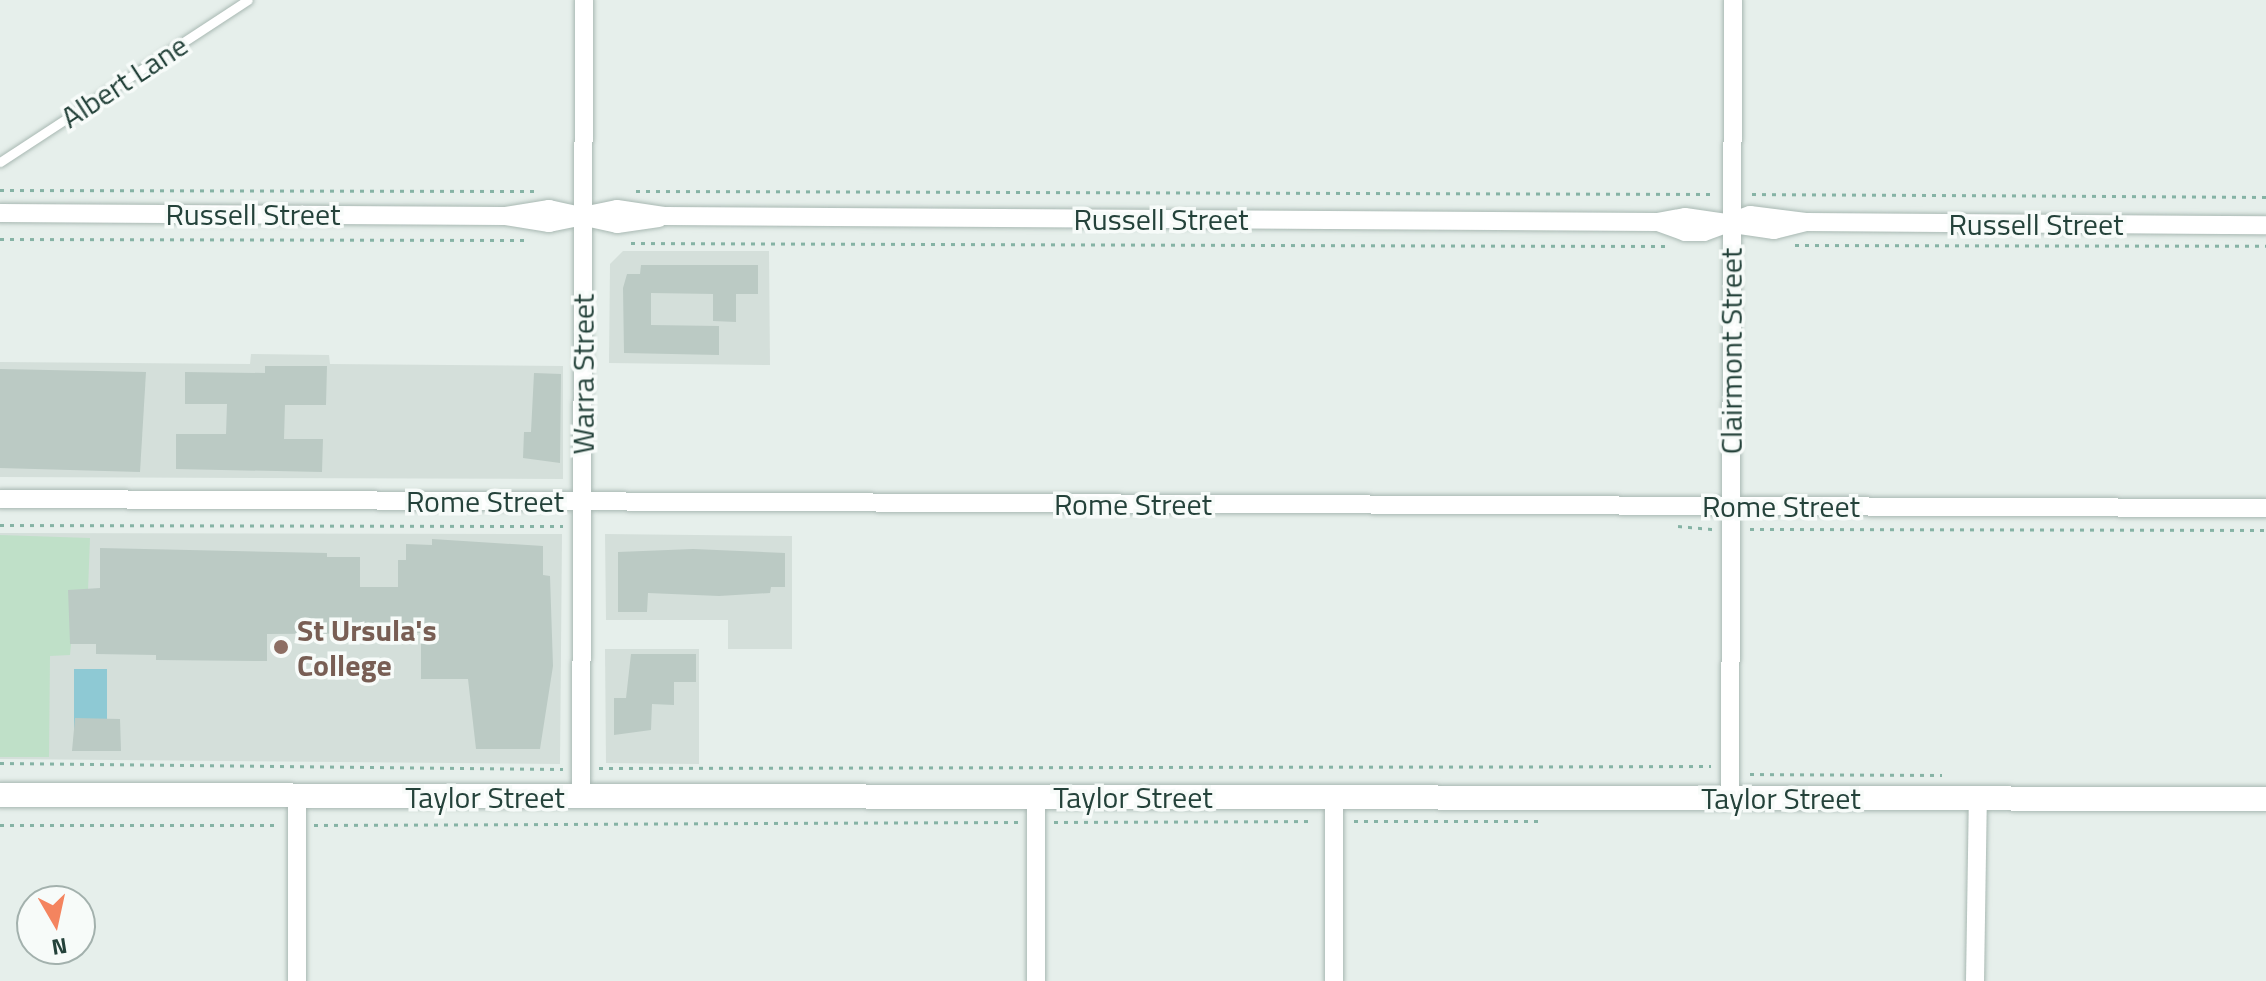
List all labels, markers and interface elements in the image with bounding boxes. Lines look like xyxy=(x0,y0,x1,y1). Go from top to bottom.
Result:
street label: Albert Lane xyxy=(54,27,194,135)
street label: Russell Street xyxy=(165,196,341,232)
street label: Russell Street xyxy=(1073,201,1249,237)
street label: Russell Street xyxy=(1948,206,2124,242)
street label: Clairmont Street xyxy=(1713,248,1749,454)
street label: Warra Street xyxy=(565,294,601,454)
street label: Rome Street xyxy=(406,483,564,519)
street label: Rome Street xyxy=(1054,486,1212,522)
street label: Rome Street xyxy=(1702,488,1860,524)
place label: St Ursula's College xyxy=(297,612,437,682)
marker: St Ursula's College xyxy=(272,638,290,656)
street label: Taylor Street xyxy=(405,779,565,815)
street label: Taylor Street xyxy=(1053,779,1213,815)
street label: Taylor Street xyxy=(1701,780,1861,816)
north arrow xyxy=(16,885,96,965)
text: N xyxy=(49,929,70,965)

